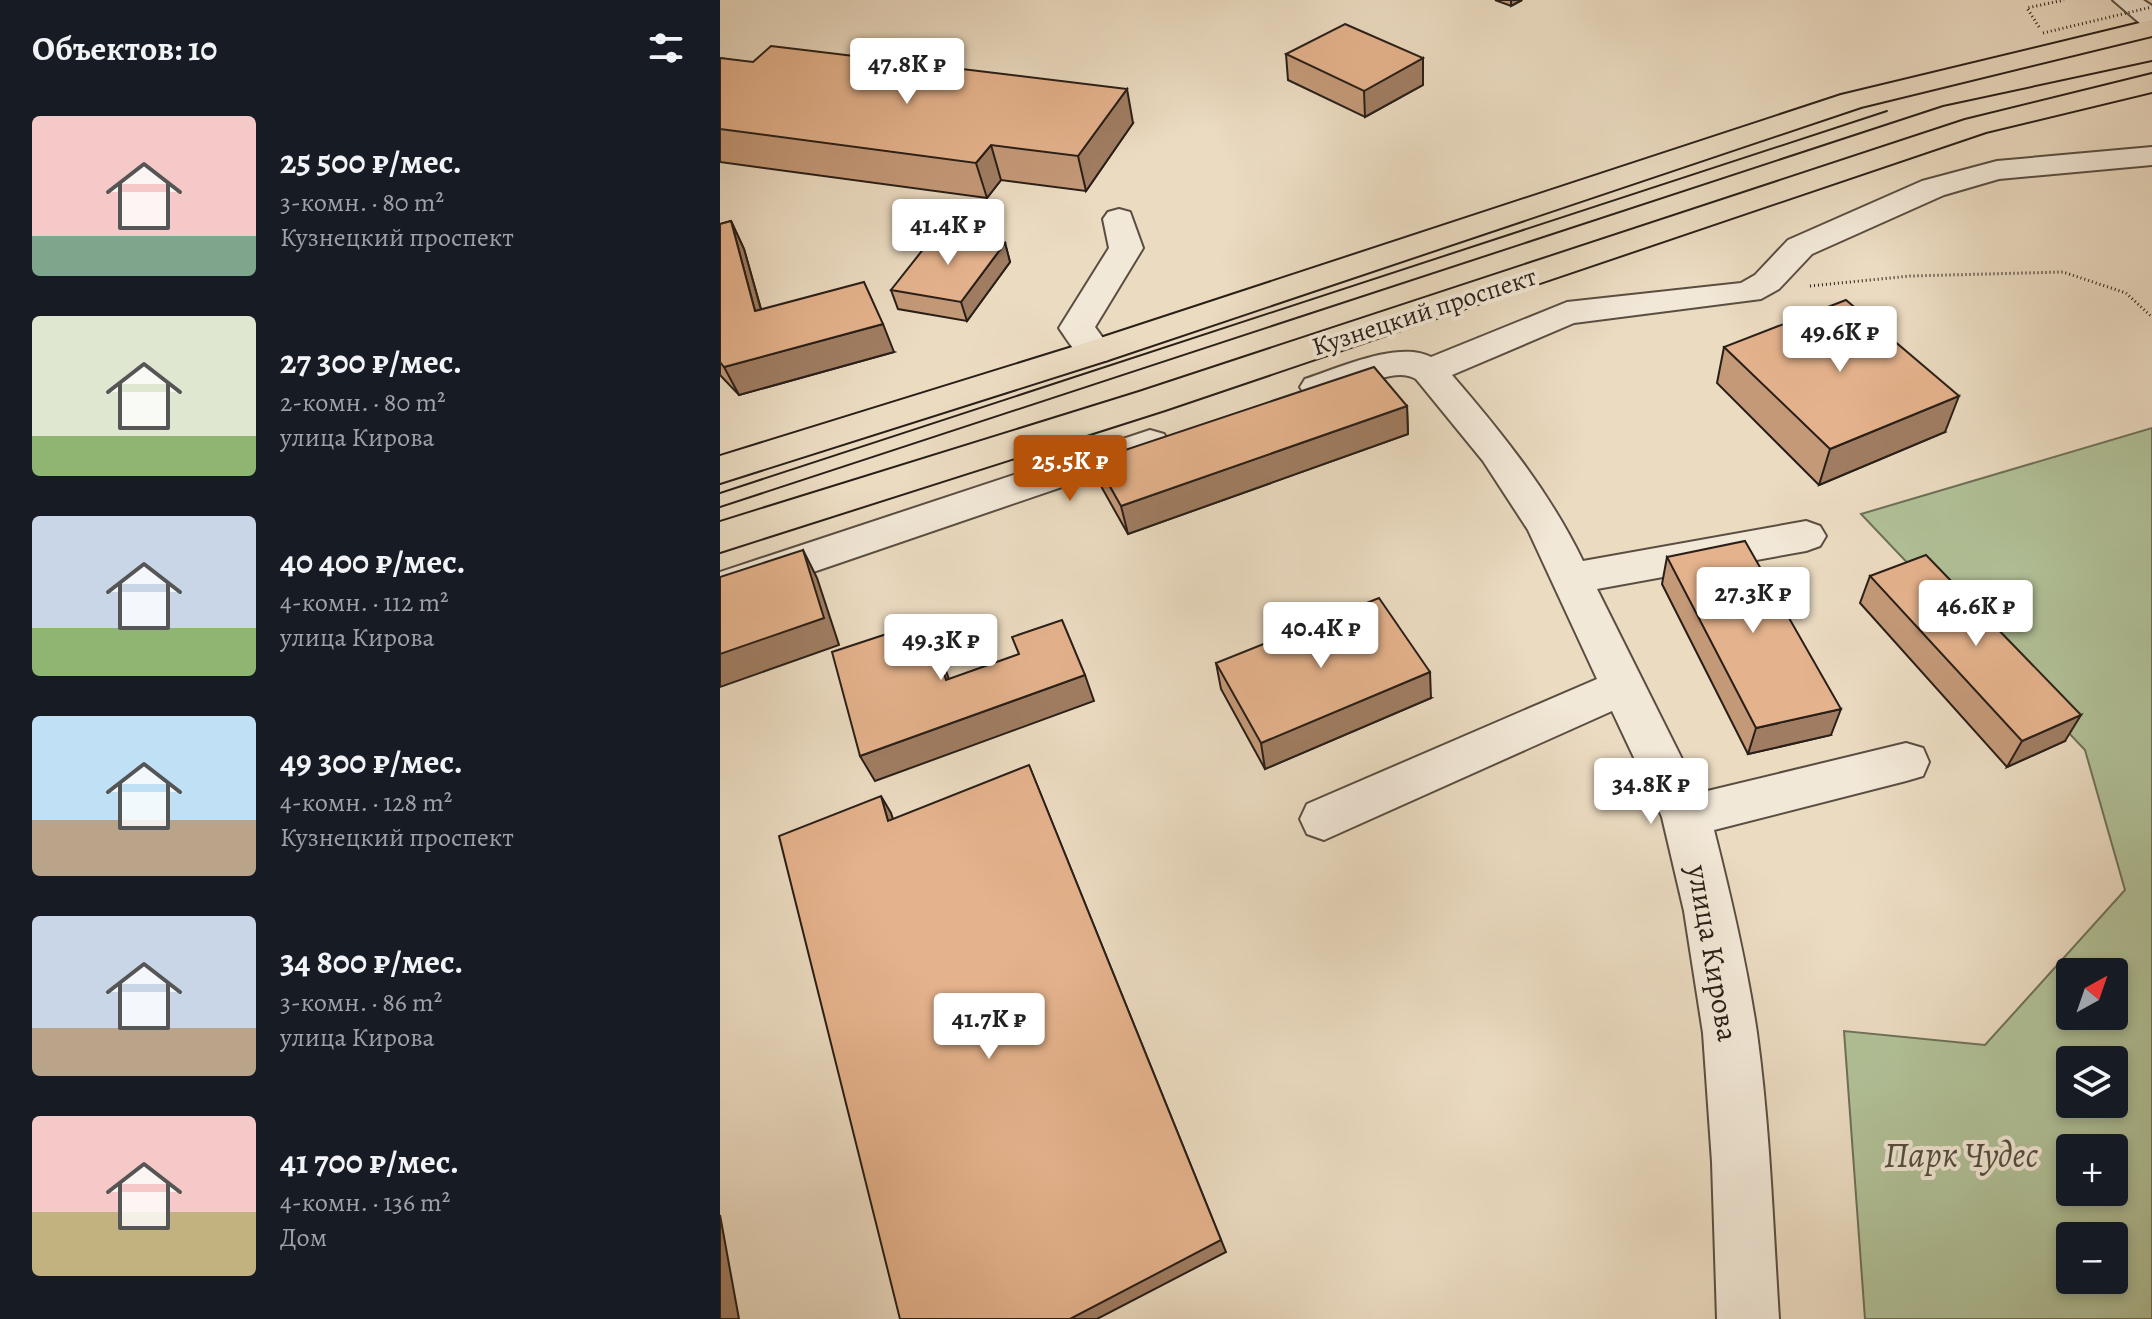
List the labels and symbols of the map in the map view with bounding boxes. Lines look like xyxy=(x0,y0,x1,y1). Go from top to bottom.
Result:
pin: 47.8K ₽ xyxy=(833,38,981,106)
pin: 41.4K ₽ xyxy=(874,199,1022,267)
street label: Кузнецкий проспект xyxy=(1308,259,1541,364)
pin: 49.6K ₽ xyxy=(1766,306,1914,374)
pin: 25.5K ₽ xyxy=(996,435,1144,503)
pin: 27.3K ₽ xyxy=(1679,567,1827,635)
pin: 46.6K ₽ xyxy=(1902,580,2050,648)
pin: 40.4K ₽ xyxy=(1247,602,1395,670)
pin: 49.3K ₽ xyxy=(867,614,1015,682)
pin: 34.8K ₽ xyxy=(1577,758,1725,826)
street label: улица Кирова xyxy=(1678,861,1748,1044)
north arrow xyxy=(2056,958,2128,1030)
pin: 41.7K ₽ xyxy=(915,993,1063,1061)
park label: Парк Чудес xyxy=(1884,1130,2038,1179)

